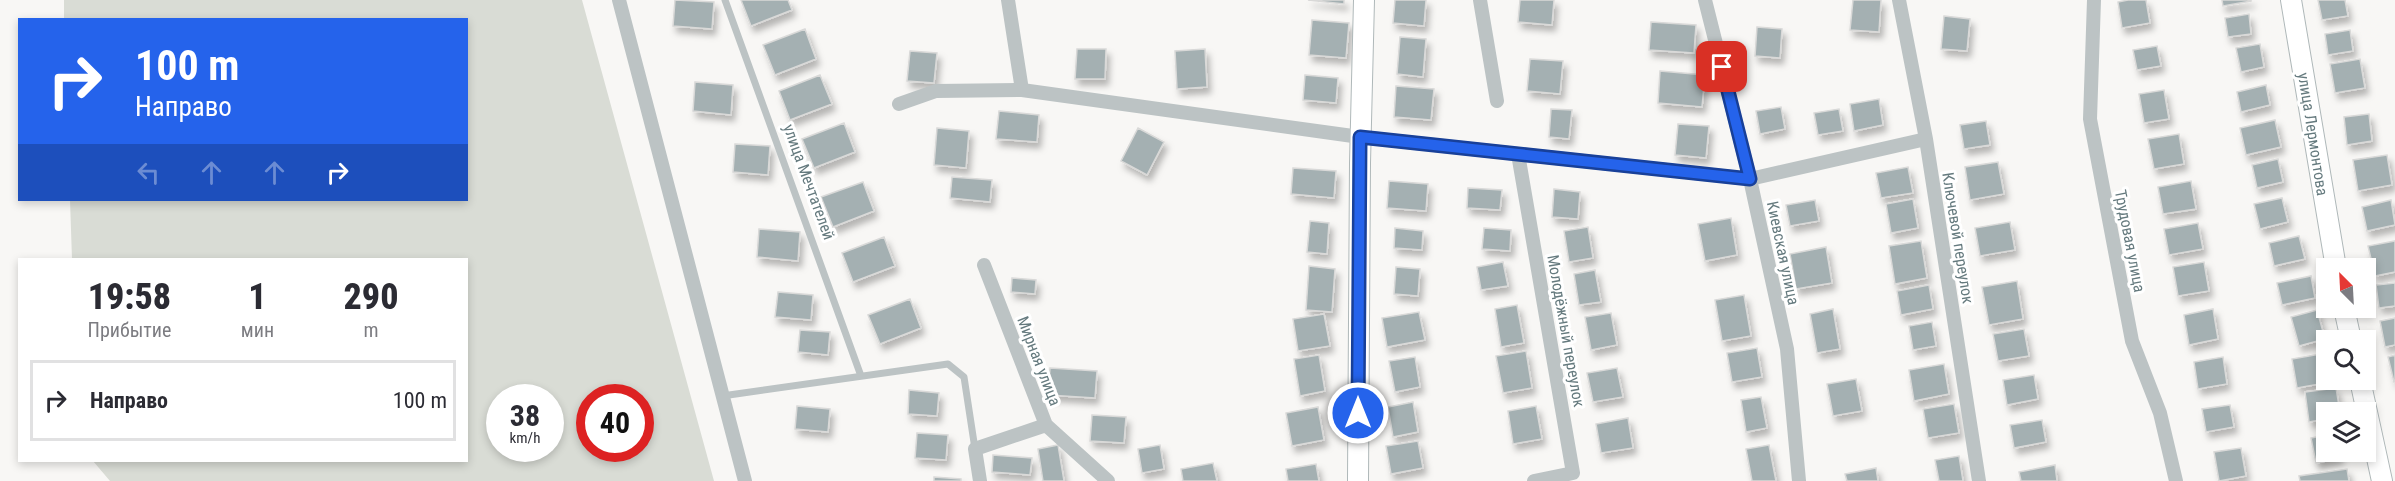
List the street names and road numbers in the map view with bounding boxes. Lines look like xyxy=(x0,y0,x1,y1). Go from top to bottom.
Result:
street label: улица Лермонтова xyxy=(2294,71,2332,197)
street label: улица Мечтателей xyxy=(779,122,839,242)
street label: Ключевой переулок xyxy=(1938,171,1978,305)
street label: Трудовая улица xyxy=(2111,188,2149,294)
street label: Киевская улица xyxy=(1763,200,1803,306)
street label: Молодёжный переулок xyxy=(1543,253,1589,409)
street label: Мирная улица xyxy=(1013,314,1065,408)

